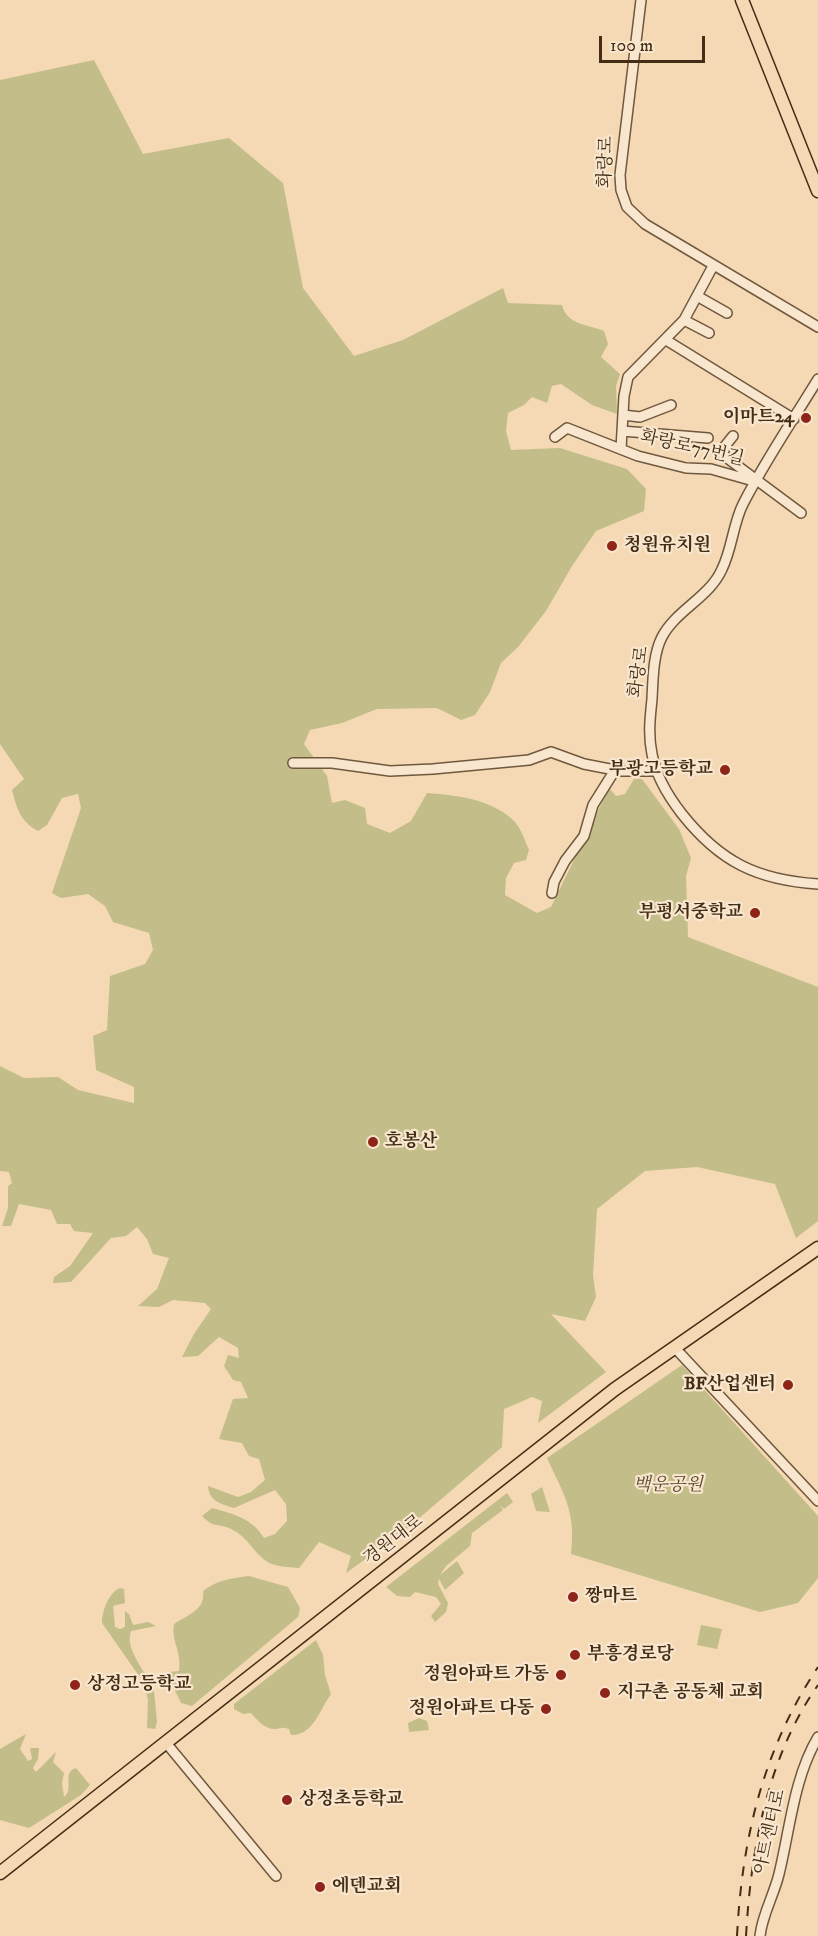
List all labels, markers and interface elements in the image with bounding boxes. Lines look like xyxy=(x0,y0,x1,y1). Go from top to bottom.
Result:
scale bar xyxy=(602,24,708,62)
text: 100 m xyxy=(610,35,653,57)
street label: 화랑로 xyxy=(595,136,619,188)
place label: 이마트24 xyxy=(723,407,794,429)
marker: 이마트24 xyxy=(799,411,813,425)
street label: 화랑로77번길 xyxy=(638,427,746,471)
place label: 청원유치원 xyxy=(624,535,711,557)
marker: 청원유치원 xyxy=(605,539,619,553)
street label: 화랑로 xyxy=(626,645,654,699)
place label: 부광고등학교 xyxy=(609,759,713,781)
marker: 부광고등학교 xyxy=(718,763,732,777)
place label: 부평서중학교 xyxy=(639,902,743,924)
marker: 부평서중학교 xyxy=(748,906,762,920)
place label: 호봉산 xyxy=(385,1131,437,1153)
marker: 호봉산 xyxy=(366,1135,380,1149)
place label: BF산업센터 xyxy=(684,1374,776,1396)
marker: BF산업센터 xyxy=(781,1378,795,1392)
park label: 백운공원 xyxy=(633,1475,703,1497)
street label: 경원대로 xyxy=(360,1511,428,1571)
place label: 짱마트 xyxy=(585,1586,637,1608)
marker: 짱마트 xyxy=(566,1590,580,1604)
place label: 부흥경로당 xyxy=(587,1644,674,1666)
marker: 부흥경로당 xyxy=(568,1648,582,1662)
place label: 정원아파트 가동 xyxy=(423,1664,549,1686)
marker: 정원아파트 가동 xyxy=(554,1668,568,1682)
place label: 상정고등학교 xyxy=(87,1674,191,1696)
marker: 상정고등학교 xyxy=(68,1678,82,1692)
place label: 지구촌 공동체 교회 xyxy=(617,1682,764,1704)
marker: 지구촌 공동체 교회 xyxy=(598,1686,612,1700)
place label: 정원아파트 다동 xyxy=(408,1698,534,1720)
marker: 정원아파트 다동 xyxy=(539,1702,553,1716)
street label: 아트센터로 xyxy=(751,1787,791,1877)
place label: 상정초등학교 xyxy=(299,1789,403,1811)
marker: 상정초등학교 xyxy=(280,1793,294,1807)
place label: 에덴교회 xyxy=(332,1876,402,1898)
marker: 에덴교회 xyxy=(313,1880,327,1894)

